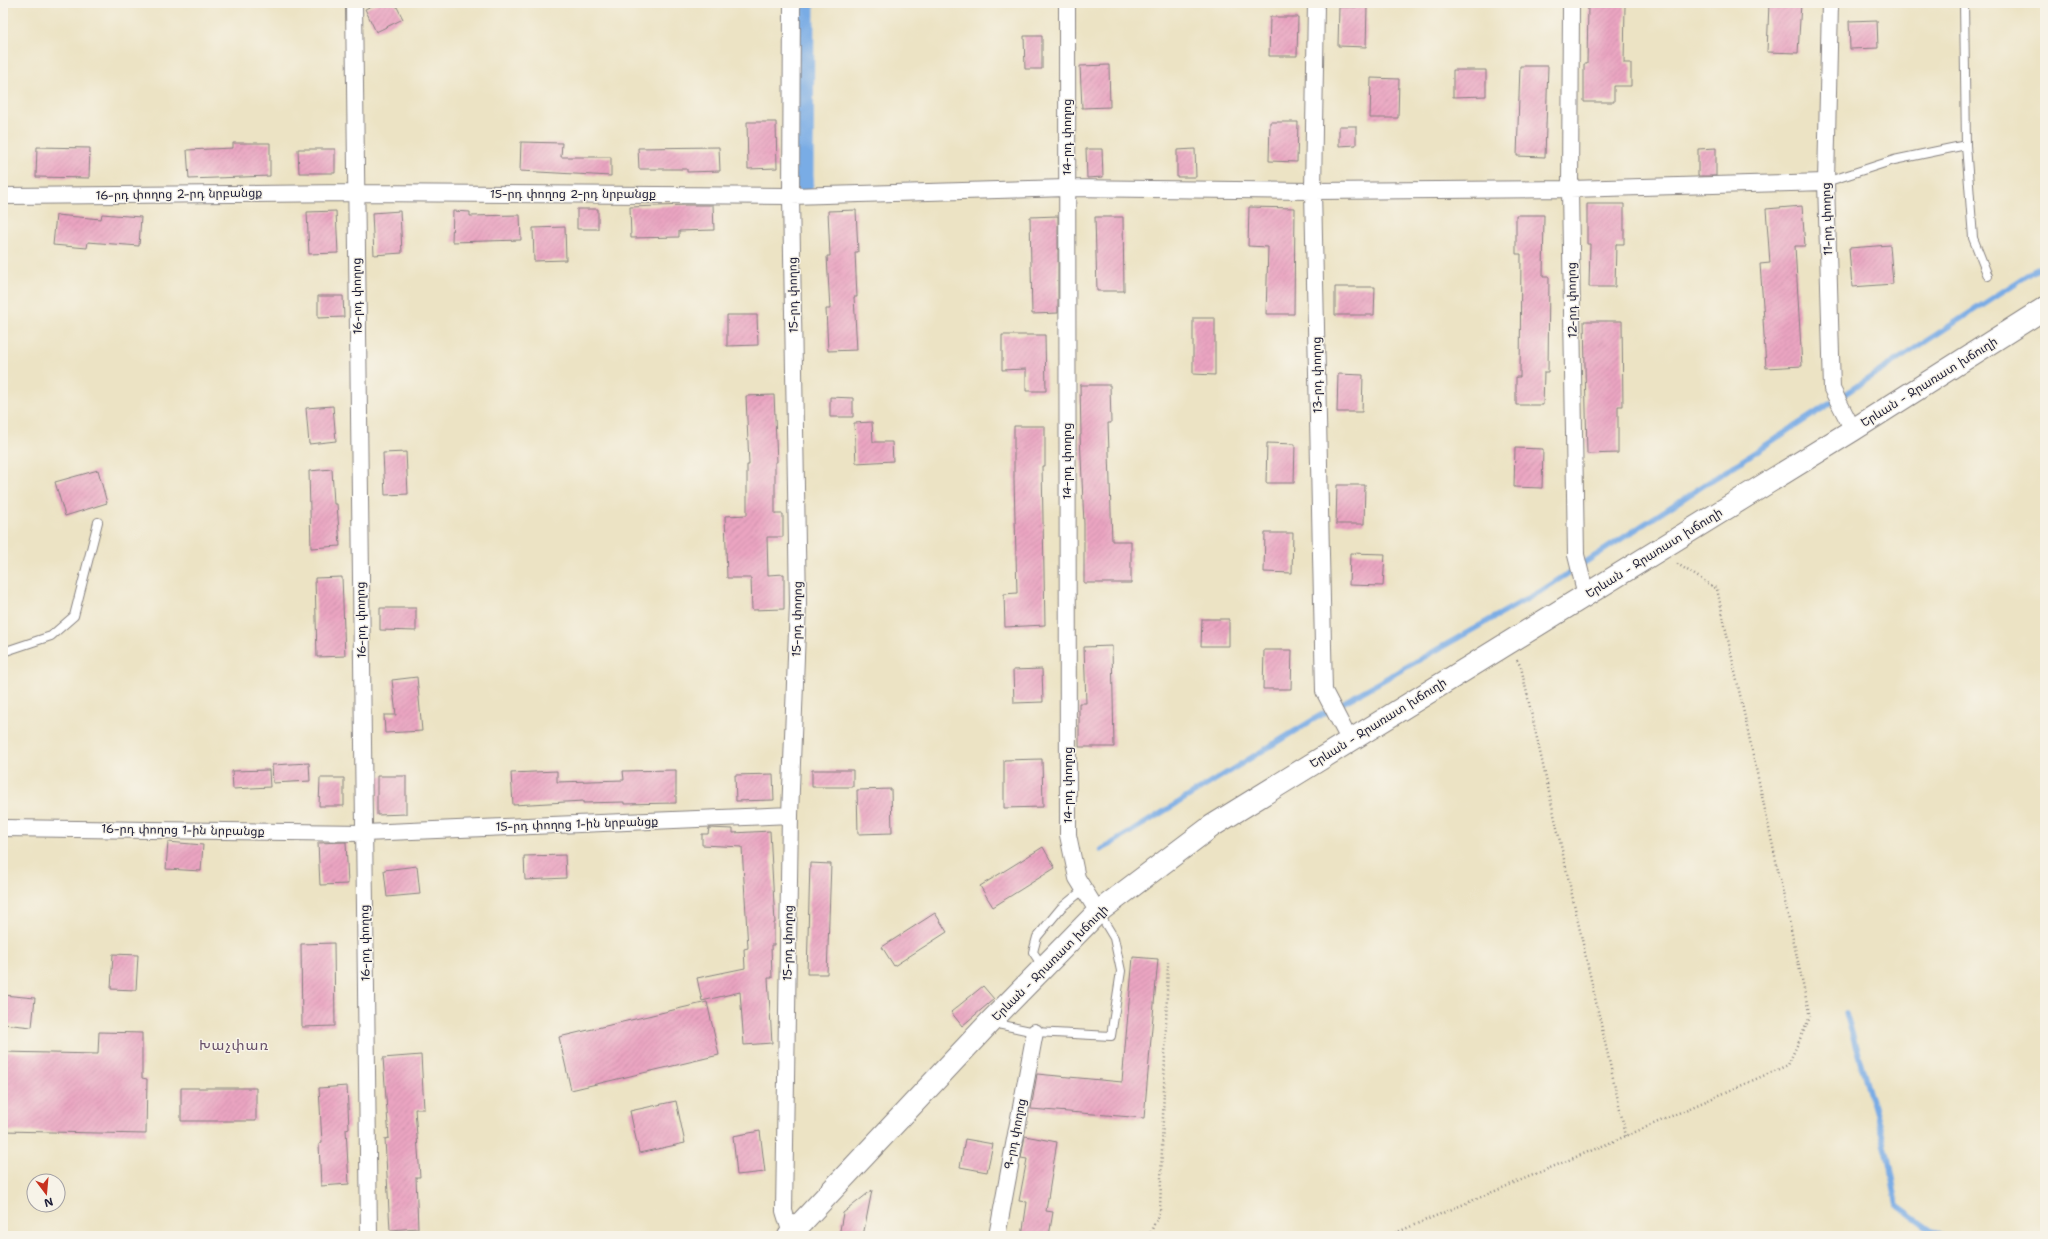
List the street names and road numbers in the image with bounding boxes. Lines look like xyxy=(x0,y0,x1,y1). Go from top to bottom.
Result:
street label: 14-րդ փողոց xyxy=(1059,99,1075,175)
street label: 11-րդ փողոց xyxy=(1818,182,1836,256)
street label: 16-րդ փողոց 2-րդ նրբանցք xyxy=(95,185,263,203)
street label: 15-րդ փողոց 2-րդ նրբանցք xyxy=(490,186,656,202)
street label: 16-րդ փողոց xyxy=(348,257,366,335)
street label: 15-րդ փողոց xyxy=(784,257,802,333)
street label: 12-րդ փողոց xyxy=(1563,262,1581,338)
street label: Երևան - Ջրառատ խճուղի xyxy=(1858,333,2000,431)
street label: 13-րդ փողոց xyxy=(1308,337,1326,413)
street label: 14-րդ փողոց xyxy=(1059,423,1075,499)
street label: Երևան - Ջրառատ խճուղի xyxy=(1583,504,1725,602)
street label: 16-րդ փողոց xyxy=(352,581,370,659)
street label: 15-րդ փողոց xyxy=(788,581,806,657)
street label: Երևան - Ջրառատ խճուղի xyxy=(1307,674,1449,772)
street label: 14-րդ փողոց xyxy=(1060,747,1076,823)
street label: 15-րդ փողոց 1-ին նրբանցք xyxy=(495,813,659,835)
street label: 16-րդ փողոց 1-ին նրբանցք xyxy=(101,821,265,839)
street label: Երևան - Ջրառատ խճուղի xyxy=(988,901,1112,1025)
street label: 16-րդ փողոց xyxy=(356,904,374,982)
street label: 15-րդ փողոց xyxy=(779,905,797,981)
street label: 9-րդ փողոց xyxy=(1000,1097,1030,1171)

